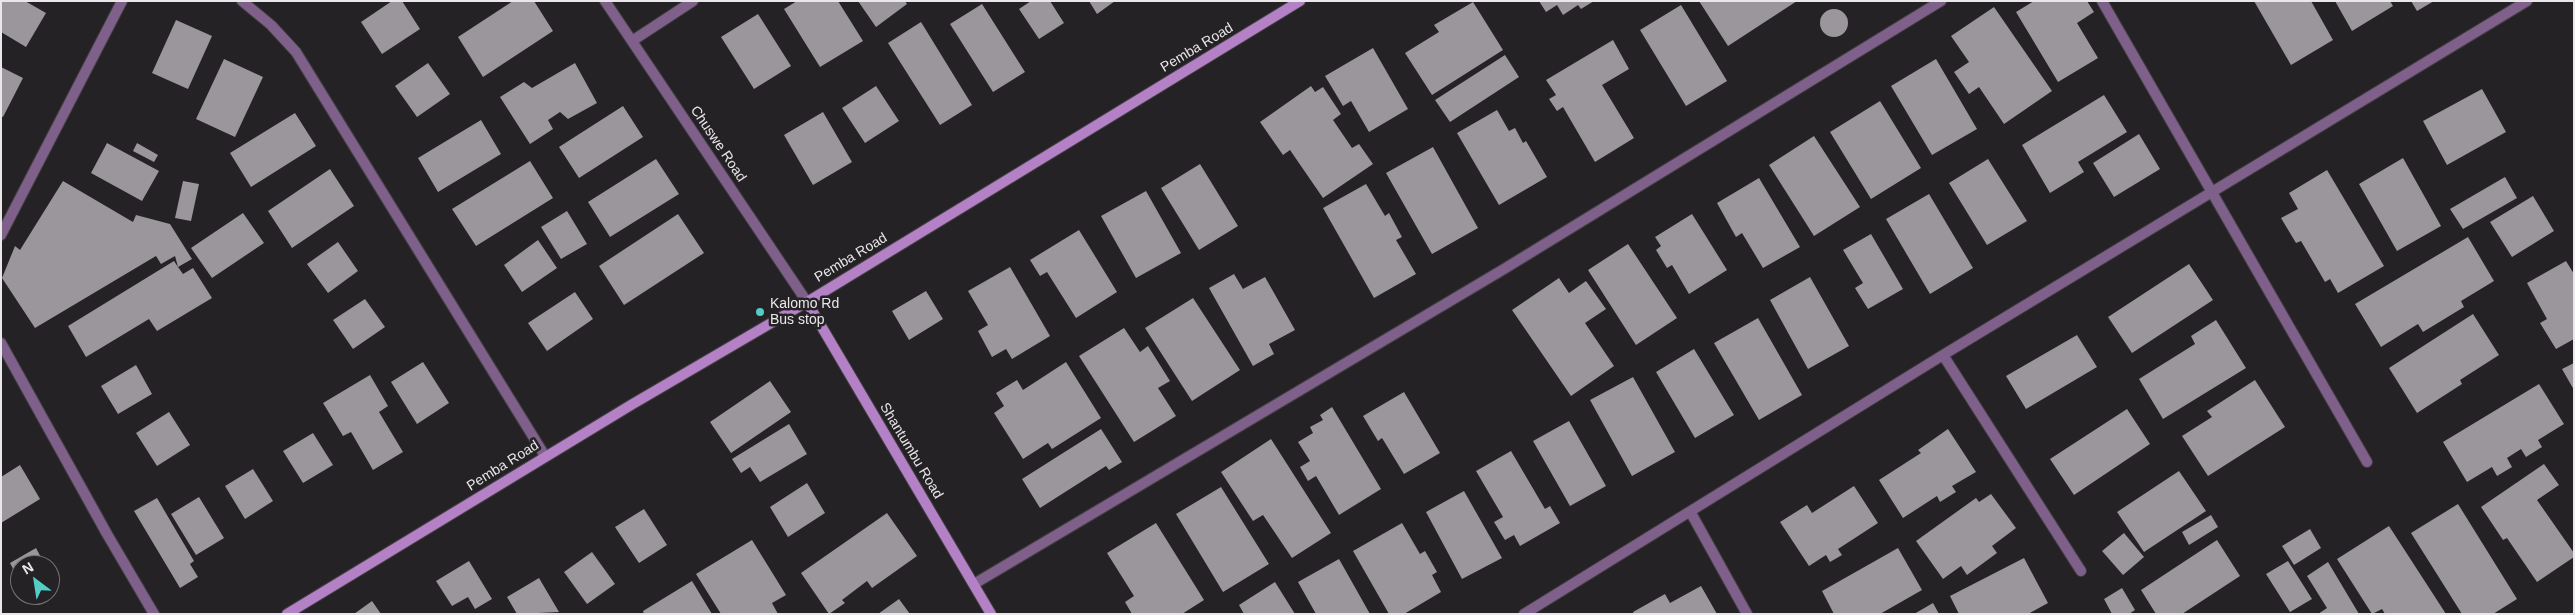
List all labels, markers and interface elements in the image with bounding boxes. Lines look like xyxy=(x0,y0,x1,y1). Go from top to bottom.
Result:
street label: Pemba Road xyxy=(1158,20,1236,76)
street label: Chuswe Road xyxy=(686,103,750,185)
street label: Pemba Road xyxy=(812,230,890,286)
place label: Kalomo Rd Bus stop xyxy=(770,296,839,328)
marker: Kalomo Rd Bus stop xyxy=(754,306,766,318)
street label: Shantumbu Road xyxy=(876,400,946,502)
street label: Pemba Road xyxy=(464,437,542,495)
north arrow xyxy=(10,555,60,605)
text: N xyxy=(19,559,36,577)

